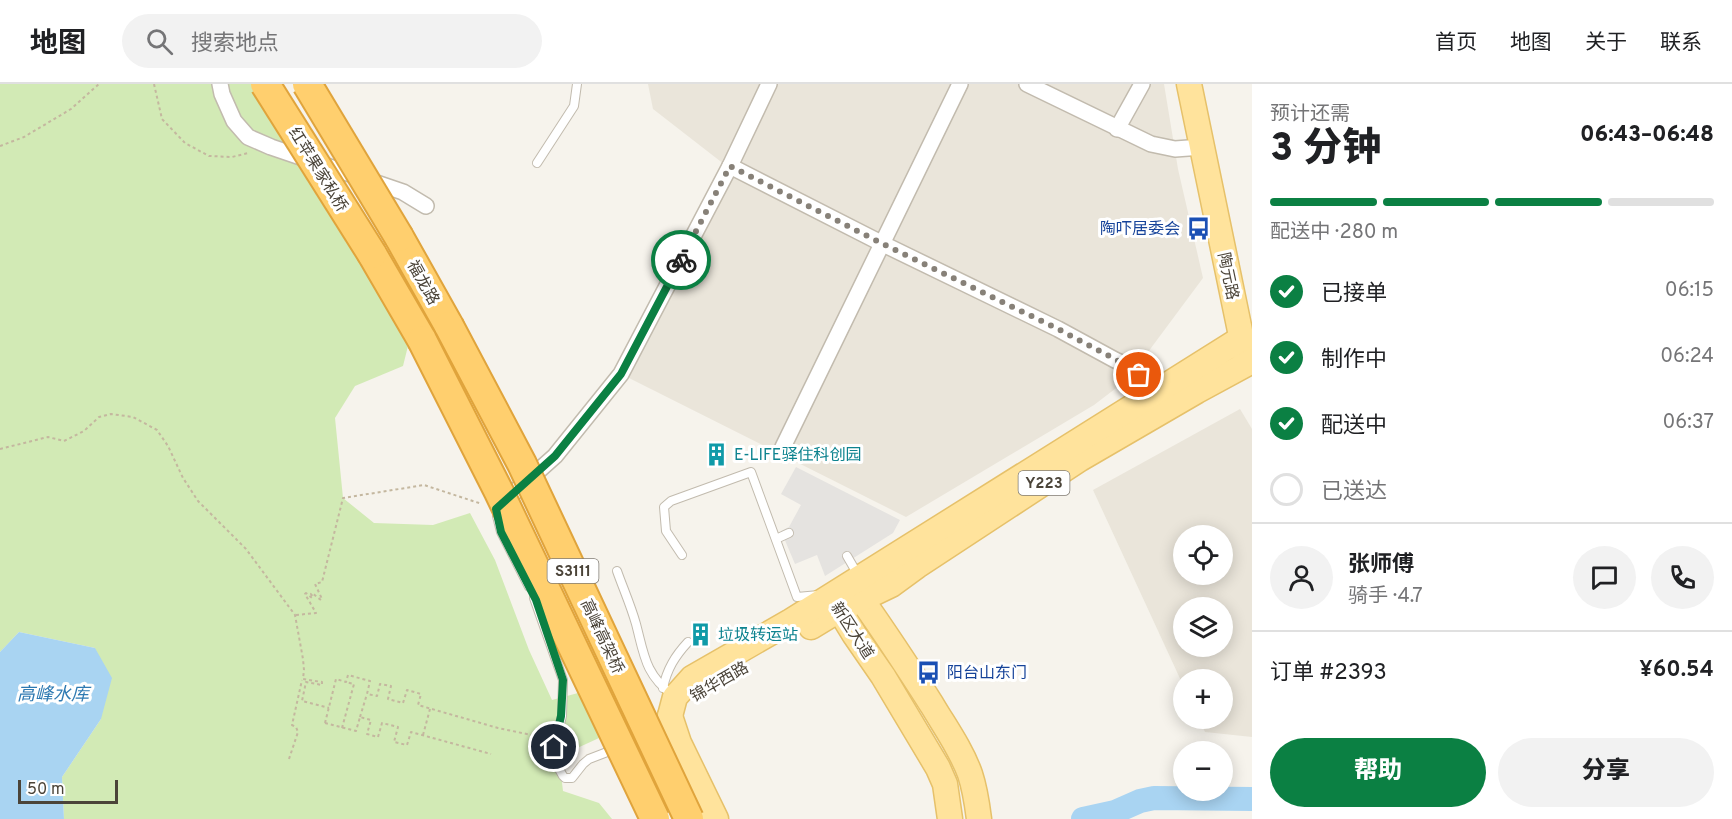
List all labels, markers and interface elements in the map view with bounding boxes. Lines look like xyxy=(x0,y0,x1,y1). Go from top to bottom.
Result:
search box xyxy=(122,14,542,68)
icon: search xyxy=(143,25,176,58)
text: 地图 xyxy=(30,27,86,63)
text: 首页 xyxy=(1435,30,1477,57)
text: 地图 xyxy=(1510,30,1552,57)
text: 关于 xyxy=(1585,30,1627,57)
text: 联系 xyxy=(1660,30,1702,57)
text: 搜索地点 xyxy=(191,31,279,58)
text: 预计还需 xyxy=(1270,102,1350,128)
text: 06:43–06:48 xyxy=(1580,122,1714,149)
street label: 红苹果家私桥 xyxy=(283,124,351,216)
text: 3 分钟 xyxy=(1270,126,1381,175)
bus stop icon: 陶吓居委会 xyxy=(1185,215,1211,241)
place label: 陶吓居委会 xyxy=(1100,220,1180,240)
text: 配送中 · 280 m xyxy=(1270,220,1398,246)
courier xyxy=(651,230,711,290)
icon: bike xyxy=(665,244,698,277)
street label: 陶元路 xyxy=(1212,251,1242,302)
street label: 福龙路 xyxy=(402,257,443,309)
icon: check xyxy=(1270,275,1303,308)
text: 06:15 xyxy=(1665,278,1714,304)
text: 已接单 xyxy=(1321,281,1387,308)
icon: check xyxy=(1270,341,1303,374)
text: 06:24 xyxy=(1660,344,1714,370)
text: 制作中 xyxy=(1321,347,1387,374)
pin xyxy=(1113,349,1164,400)
icon: bag xyxy=(1122,358,1155,391)
icon: check xyxy=(1270,407,1303,440)
text: 06:37 xyxy=(1662,410,1714,436)
text: 配送中 xyxy=(1321,413,1387,440)
building icon: E-LIFE驿住科创园 xyxy=(703,441,729,467)
place label: E-LIFE驿住科创园 xyxy=(734,446,861,466)
road number: Y223 xyxy=(1018,471,1070,495)
text: 已送达 xyxy=(1321,479,1387,506)
map controls xyxy=(1173,525,1233,801)
button: locate xyxy=(1173,525,1233,585)
button: person xyxy=(1270,546,1333,609)
button: chat xyxy=(1573,546,1636,609)
button: phone xyxy=(1651,546,1714,609)
text: 张师傅 xyxy=(1348,552,1414,579)
road number: S3111 xyxy=(548,559,598,583)
text: 骑手 · 4.7 xyxy=(1348,584,1423,610)
street label: 高峰高架桥 xyxy=(575,596,627,677)
button: layers xyxy=(1173,597,1233,657)
street label: 新区大道 xyxy=(826,599,877,663)
building icon: 垃圾转运站 xyxy=(687,621,713,647)
place label: 垃圾转运站 xyxy=(718,626,798,646)
text: ¥60.54 xyxy=(1639,657,1714,684)
street label: 锦华西路 xyxy=(687,658,753,707)
bus stop icon: 阳台山东门 xyxy=(916,659,942,685)
text: 订单 #2393 xyxy=(1270,660,1387,687)
place label: 阳台山东门 xyxy=(947,664,1027,684)
button: + xyxy=(1173,669,1233,729)
water label: 高峰水库 xyxy=(17,684,92,707)
pin xyxy=(528,721,579,772)
icon: home xyxy=(537,730,570,763)
button: 帮助 xyxy=(1270,738,1486,807)
button: 分享 xyxy=(1498,738,1714,807)
button: − xyxy=(1173,741,1233,801)
scale bar xyxy=(18,777,118,804)
text: 50 m xyxy=(27,780,65,800)

